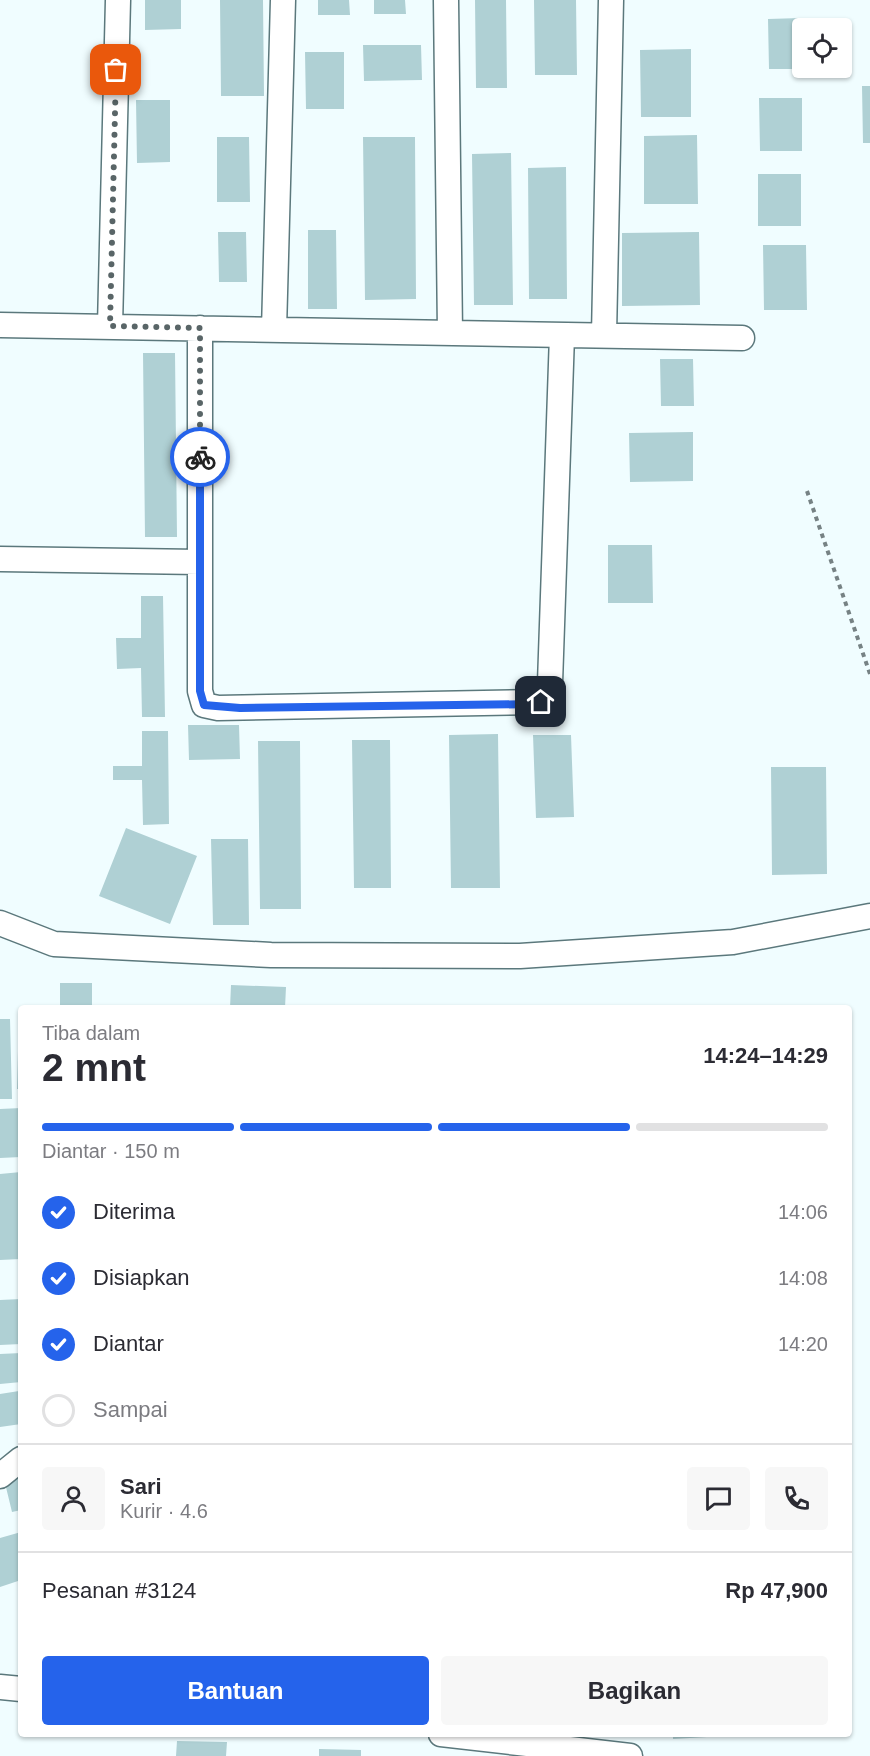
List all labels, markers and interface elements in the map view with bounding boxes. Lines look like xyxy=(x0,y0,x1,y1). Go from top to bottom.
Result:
map controls xyxy=(792,18,852,78)
button: locate xyxy=(792,18,852,78)
pin xyxy=(90,44,141,95)
icon: bag xyxy=(99,53,132,86)
courier xyxy=(170,427,230,487)
icon: bike xyxy=(184,441,217,474)
pin xyxy=(515,676,566,727)
icon: home xyxy=(524,685,557,718)
text: Tiba dalam xyxy=(42,1022,140,1044)
text: 14:24–14:29 xyxy=(703,1043,828,1068)
text: 2 mnt xyxy=(42,1046,146,1089)
text: Diantar · 150 m xyxy=(42,1140,180,1162)
icon: check xyxy=(42,1196,75,1229)
text: Diterima xyxy=(93,1199,175,1224)
text: 14:06 xyxy=(778,1201,828,1223)
icon: check xyxy=(42,1262,75,1295)
text: Disiapkan xyxy=(93,1265,190,1290)
text: 14:08 xyxy=(778,1267,828,1289)
icon: check xyxy=(42,1328,75,1361)
text: Diantar xyxy=(93,1331,164,1356)
text: 14:20 xyxy=(778,1333,828,1355)
text: Sampai xyxy=(93,1397,168,1422)
button: person xyxy=(42,1467,105,1530)
button: chat xyxy=(687,1467,750,1530)
button: phone xyxy=(765,1467,828,1530)
text: Sari xyxy=(120,1474,162,1499)
text: Kurir · 4.6 xyxy=(120,1500,208,1522)
text: Pesanan #3124 xyxy=(42,1578,196,1603)
text: Rp 47,900 xyxy=(725,1578,828,1603)
button: Bantuan xyxy=(42,1656,429,1725)
button: Bagikan xyxy=(441,1656,828,1725)

